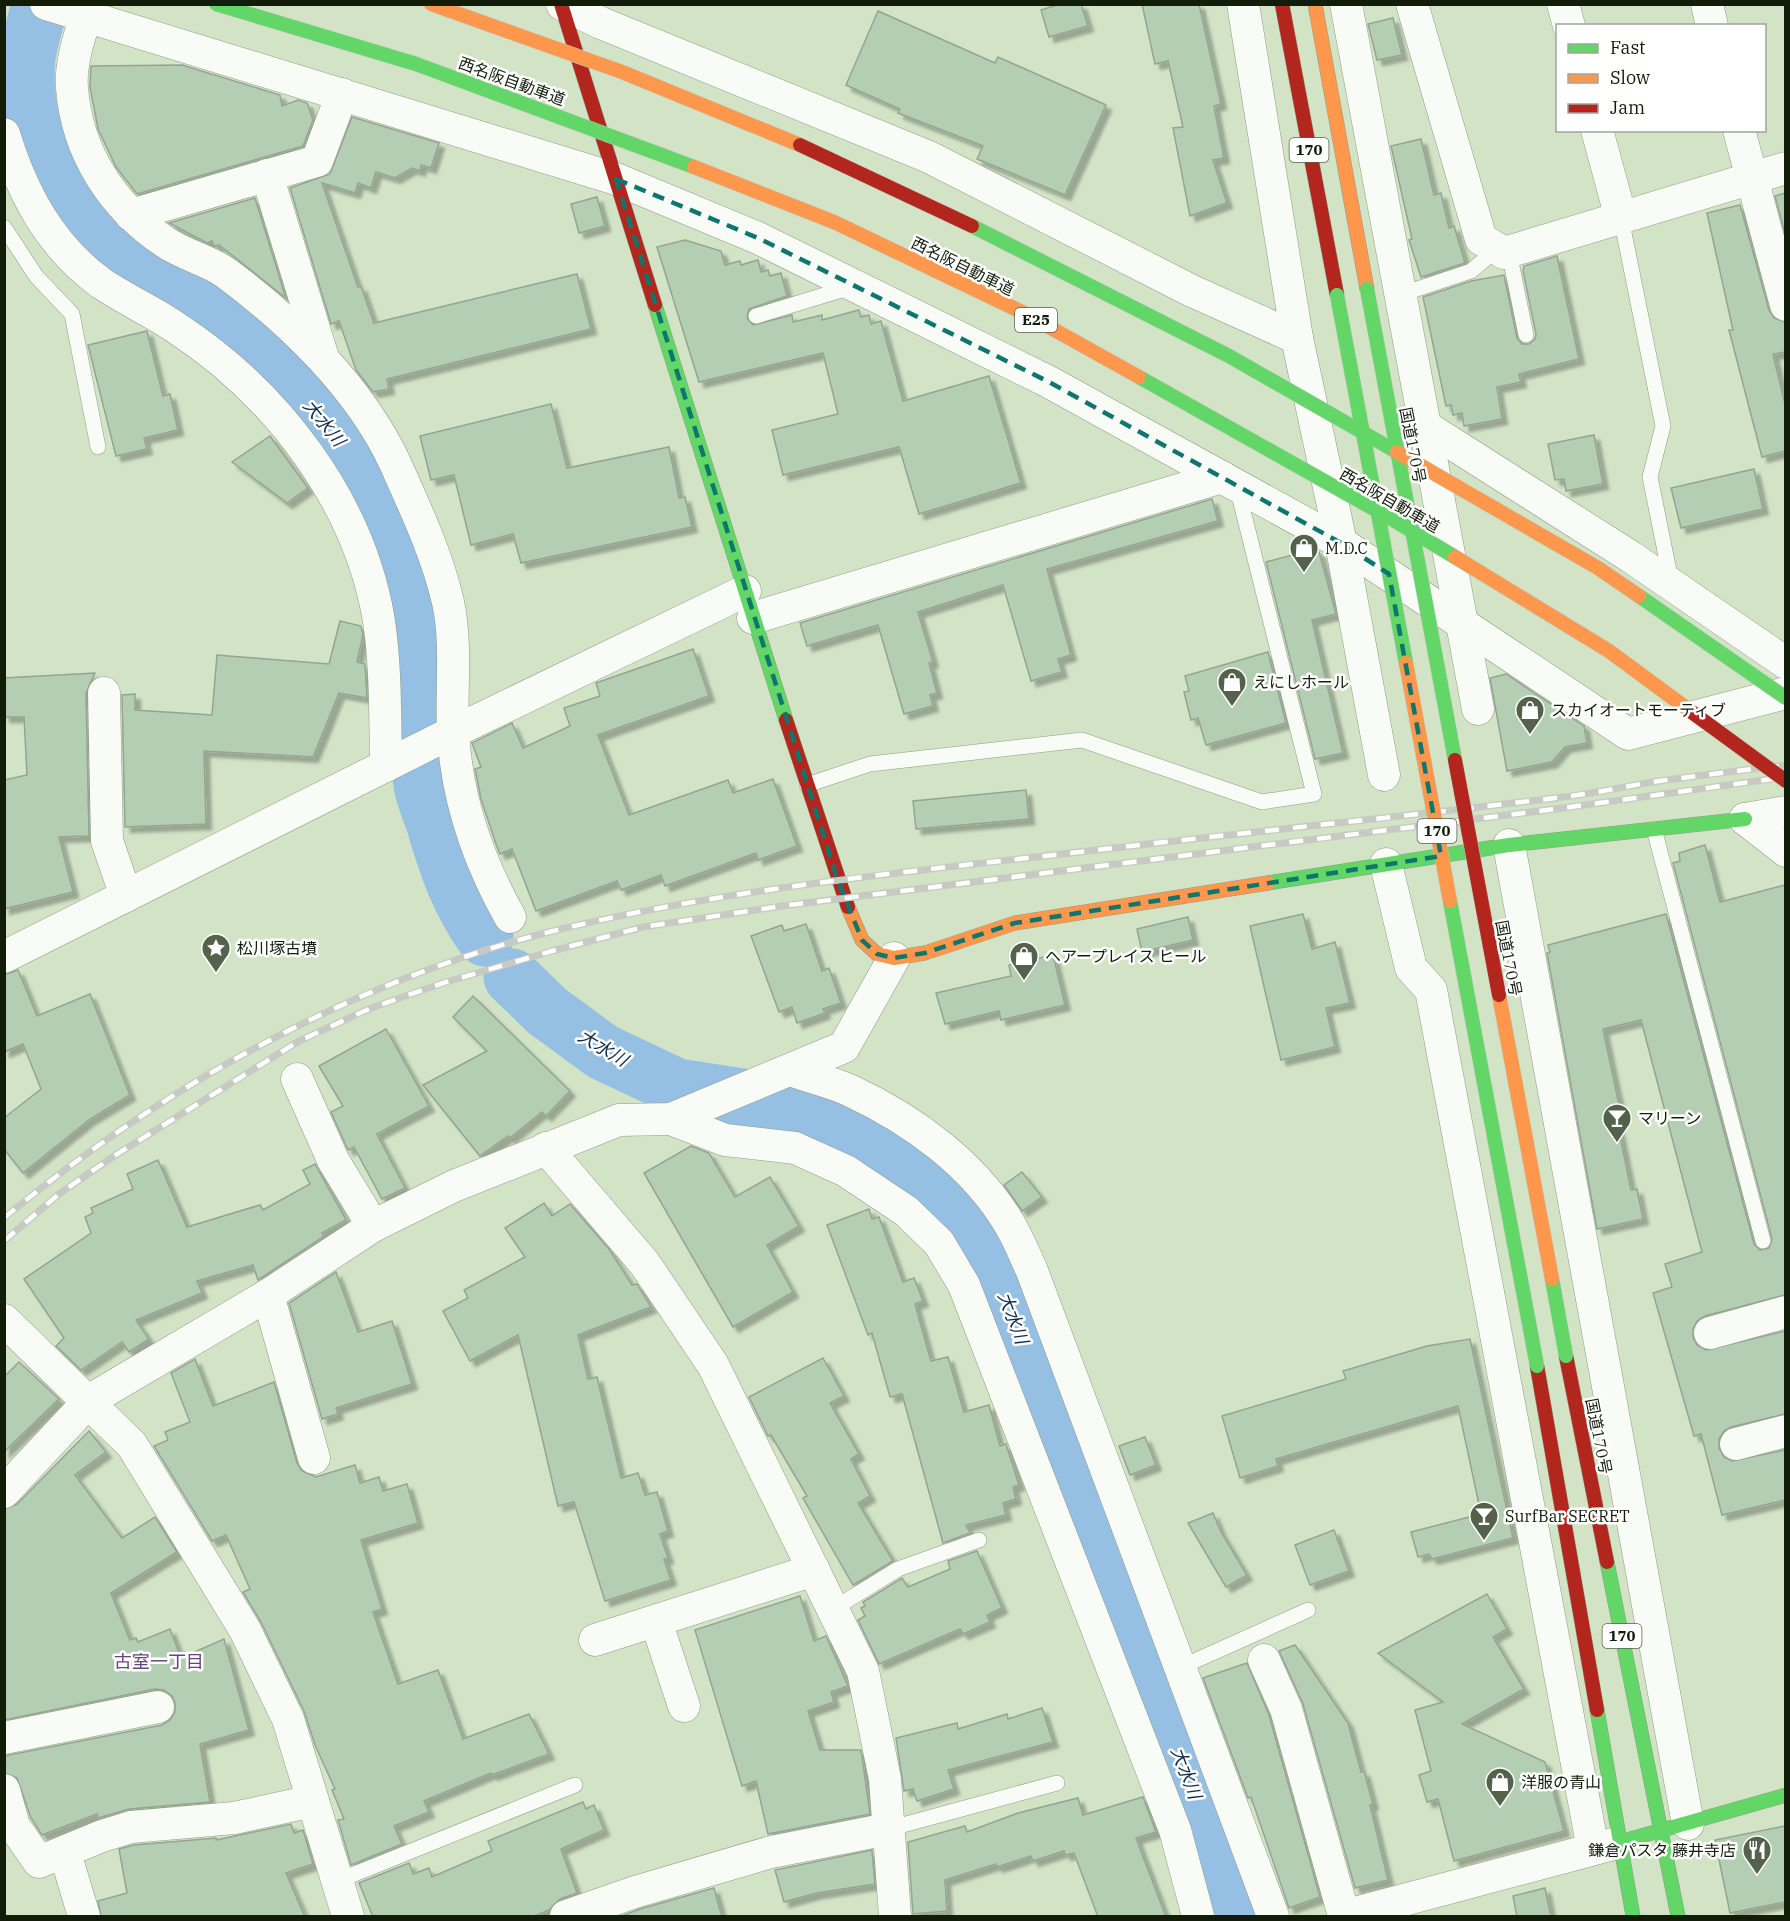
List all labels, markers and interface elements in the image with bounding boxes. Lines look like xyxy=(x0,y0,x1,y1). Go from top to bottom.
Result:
legend xyxy=(1556,24,1766,132)
text: Fast xyxy=(1610,36,1645,59)
street label: 西名阪自動車道 xyxy=(456,52,568,110)
text: Slow xyxy=(1610,66,1650,89)
text: Jam xyxy=(1610,96,1645,119)
road number: 170 xyxy=(1290,138,1328,162)
street label: 西名阪自動車道 xyxy=(908,232,1018,300)
road number: E25 xyxy=(1015,308,1057,332)
water label: 大水川 xyxy=(298,394,352,452)
street label: 国道170号 xyxy=(1396,405,1430,485)
street label: 西名阪自動車道 xyxy=(1336,463,1444,537)
shop icon: M.D.C xyxy=(1288,532,1320,574)
place label: M.D.C xyxy=(1325,538,1368,558)
shop icon: えにしホール xyxy=(1216,666,1248,708)
place label: えにしホール xyxy=(1253,672,1349,692)
shop icon: スカイオートモーティブ xyxy=(1514,694,1546,736)
place label: スカイオートモーティブ xyxy=(1551,700,1726,720)
road number: 170 xyxy=(1418,819,1456,843)
street label: 国道170号 xyxy=(1492,918,1526,998)
place icon: 松川塚古墳 xyxy=(200,932,232,974)
place label: 松川塚古墳 xyxy=(237,938,317,958)
shop icon: ヘアープレイス ヒール xyxy=(1008,940,1040,982)
place label: ヘアープレイス ヒール xyxy=(1045,946,1206,966)
water label: 大水川 xyxy=(574,1024,634,1072)
bar icon: マリーン xyxy=(1601,1102,1633,1144)
place label: マリーン xyxy=(1638,1108,1701,1128)
water label: 大水川 xyxy=(993,1288,1035,1349)
street label: 国道170号 xyxy=(1582,1396,1616,1476)
bar icon: SurfBar SECRET xyxy=(1468,1500,1500,1542)
place label: SurfBar SECRET xyxy=(1505,1506,1630,1526)
road number: 170 xyxy=(1602,1624,1642,1648)
district label: 古室一丁目 xyxy=(114,1650,204,1673)
water label: 大水川 xyxy=(1166,1743,1208,1804)
shop icon: 洋服の青山 xyxy=(1484,1766,1516,1808)
place label: 洋服の青山 xyxy=(1521,1772,1601,1792)
restaurant icon: 鎌倉パスタ 藤井寺店 xyxy=(1741,1834,1773,1876)
place label: 鎌倉パスタ 藤井寺店 xyxy=(1588,1840,1736,1860)

